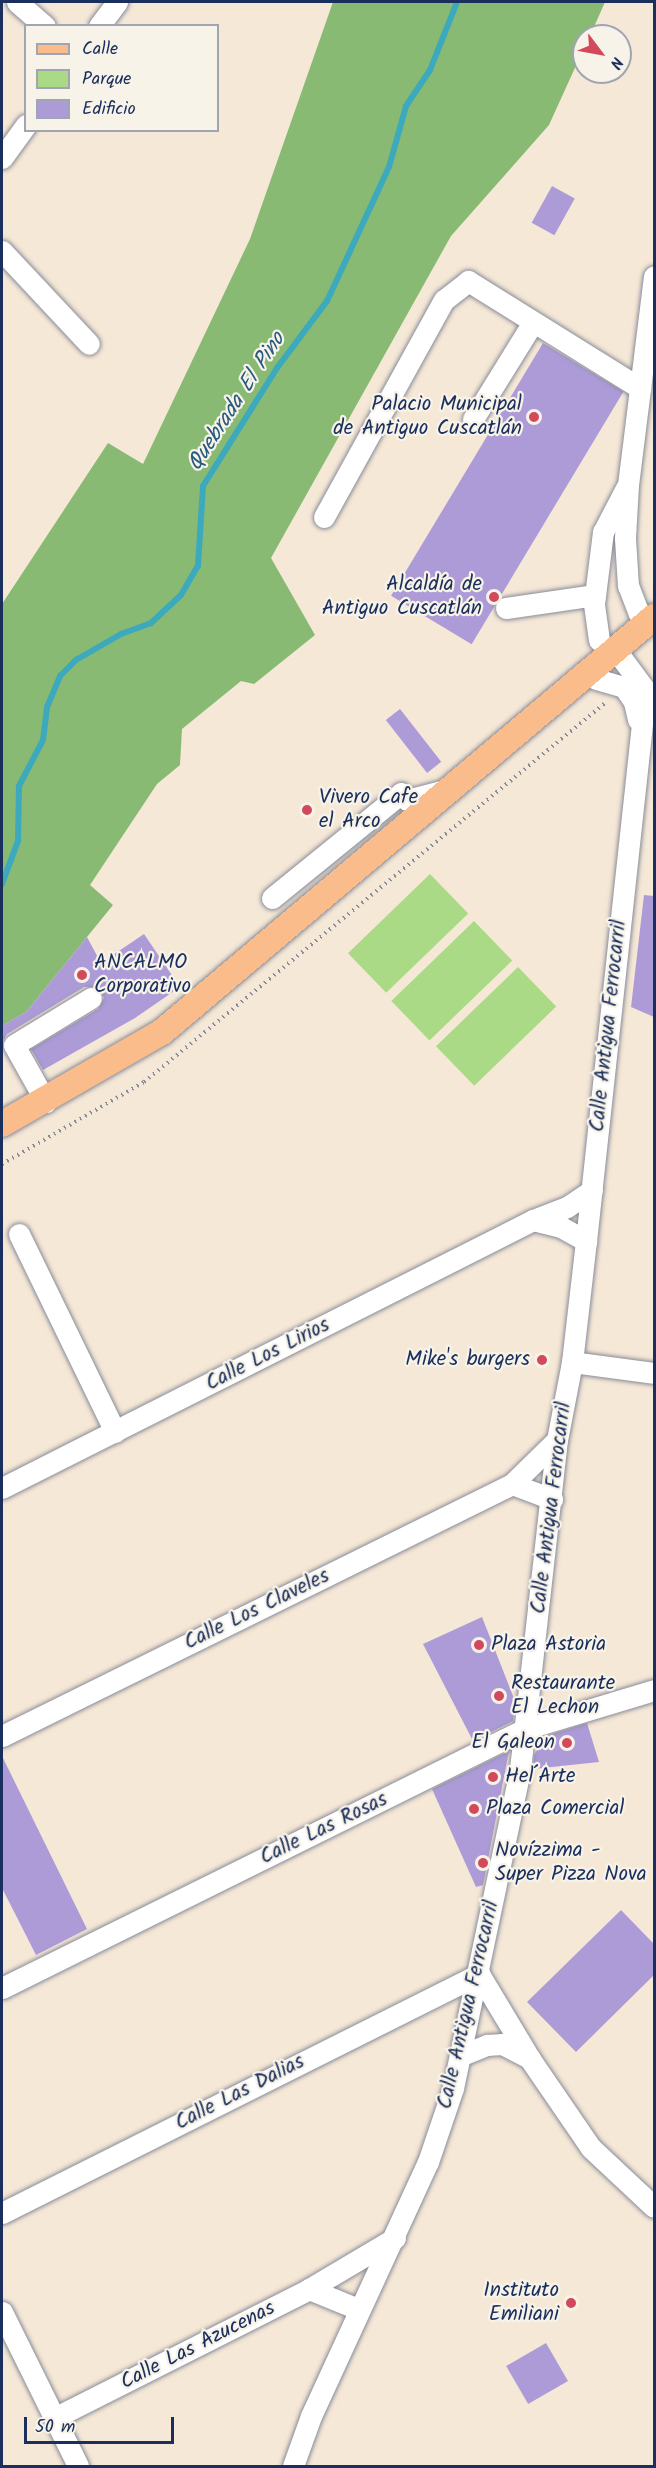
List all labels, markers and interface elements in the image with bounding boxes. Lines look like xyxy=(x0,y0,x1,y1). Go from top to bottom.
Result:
legend xyxy=(24,24,219,132)
north arrow xyxy=(572,24,632,84)
text: Calle xyxy=(82,35,118,64)
text: N xyxy=(603,52,629,74)
text: Parque xyxy=(82,65,131,94)
text: Edificio xyxy=(82,95,136,124)
water label: Quebrada El Pino xyxy=(182,328,292,476)
place label: Palacio Municipal de Antiguo Cuscatlán xyxy=(333,392,522,442)
marker: Palacio Municipal de Antiguo Cuscatlán xyxy=(527,410,541,424)
place label: Alcaldía de Antiguo Cuscatlán xyxy=(322,572,482,622)
marker: Alcaldía de Antiguo Cuscatlán xyxy=(487,590,501,604)
place label: Vivero Cafe el Arco xyxy=(319,785,418,835)
marker: Vivero Cafe el Arco xyxy=(300,803,314,817)
street label: Calle Antigua Ferrocarril xyxy=(585,919,633,1133)
place label: ANCALMO Corporativo xyxy=(94,950,191,1000)
marker: ANCALMO Corporativo xyxy=(75,968,89,982)
street label: Calle Los Lirios xyxy=(202,1313,334,1397)
place label: Mike's burgers xyxy=(405,1347,530,1373)
marker: Mike's burgers xyxy=(535,1353,549,1367)
street label: Calle Antigua Ferrocarril xyxy=(527,1401,577,1615)
street label: Calle Los Claveles xyxy=(180,1564,334,1656)
place label: Plaza Astoria xyxy=(491,1632,606,1658)
marker: Plaza Astoria xyxy=(472,1638,486,1652)
place label: Restaurante El Lechon xyxy=(511,1671,615,1721)
marker: Restaurante El Lechon xyxy=(492,1689,506,1703)
place label: El Galeon xyxy=(471,1730,555,1756)
marker: El Galeon xyxy=(560,1736,574,1750)
place label: Hel´Arte xyxy=(505,1764,576,1790)
marker: Hel´Arte xyxy=(486,1770,500,1784)
street label: Calle Las Rosas xyxy=(256,1787,392,1871)
place label: Plaza Comercial xyxy=(486,1796,624,1822)
marker: Plaza Comercial xyxy=(467,1802,481,1816)
place label: Novízzima - Super Pizza Nova xyxy=(495,1838,647,1888)
marker: Novízzima - Super Pizza Nova xyxy=(476,1856,490,1870)
street label: Calle Antigua Ferrocarril xyxy=(433,1898,505,2112)
street label: Calle Las Dalias xyxy=(171,2050,309,2136)
place label: Instituto Emiliani xyxy=(483,2278,559,2328)
street label: Calle Las Azucenas xyxy=(116,2296,280,2396)
marker: Instituto Emiliani xyxy=(564,2296,578,2310)
scale bar xyxy=(27,2405,177,2443)
text: 50 m xyxy=(35,2413,75,2442)

